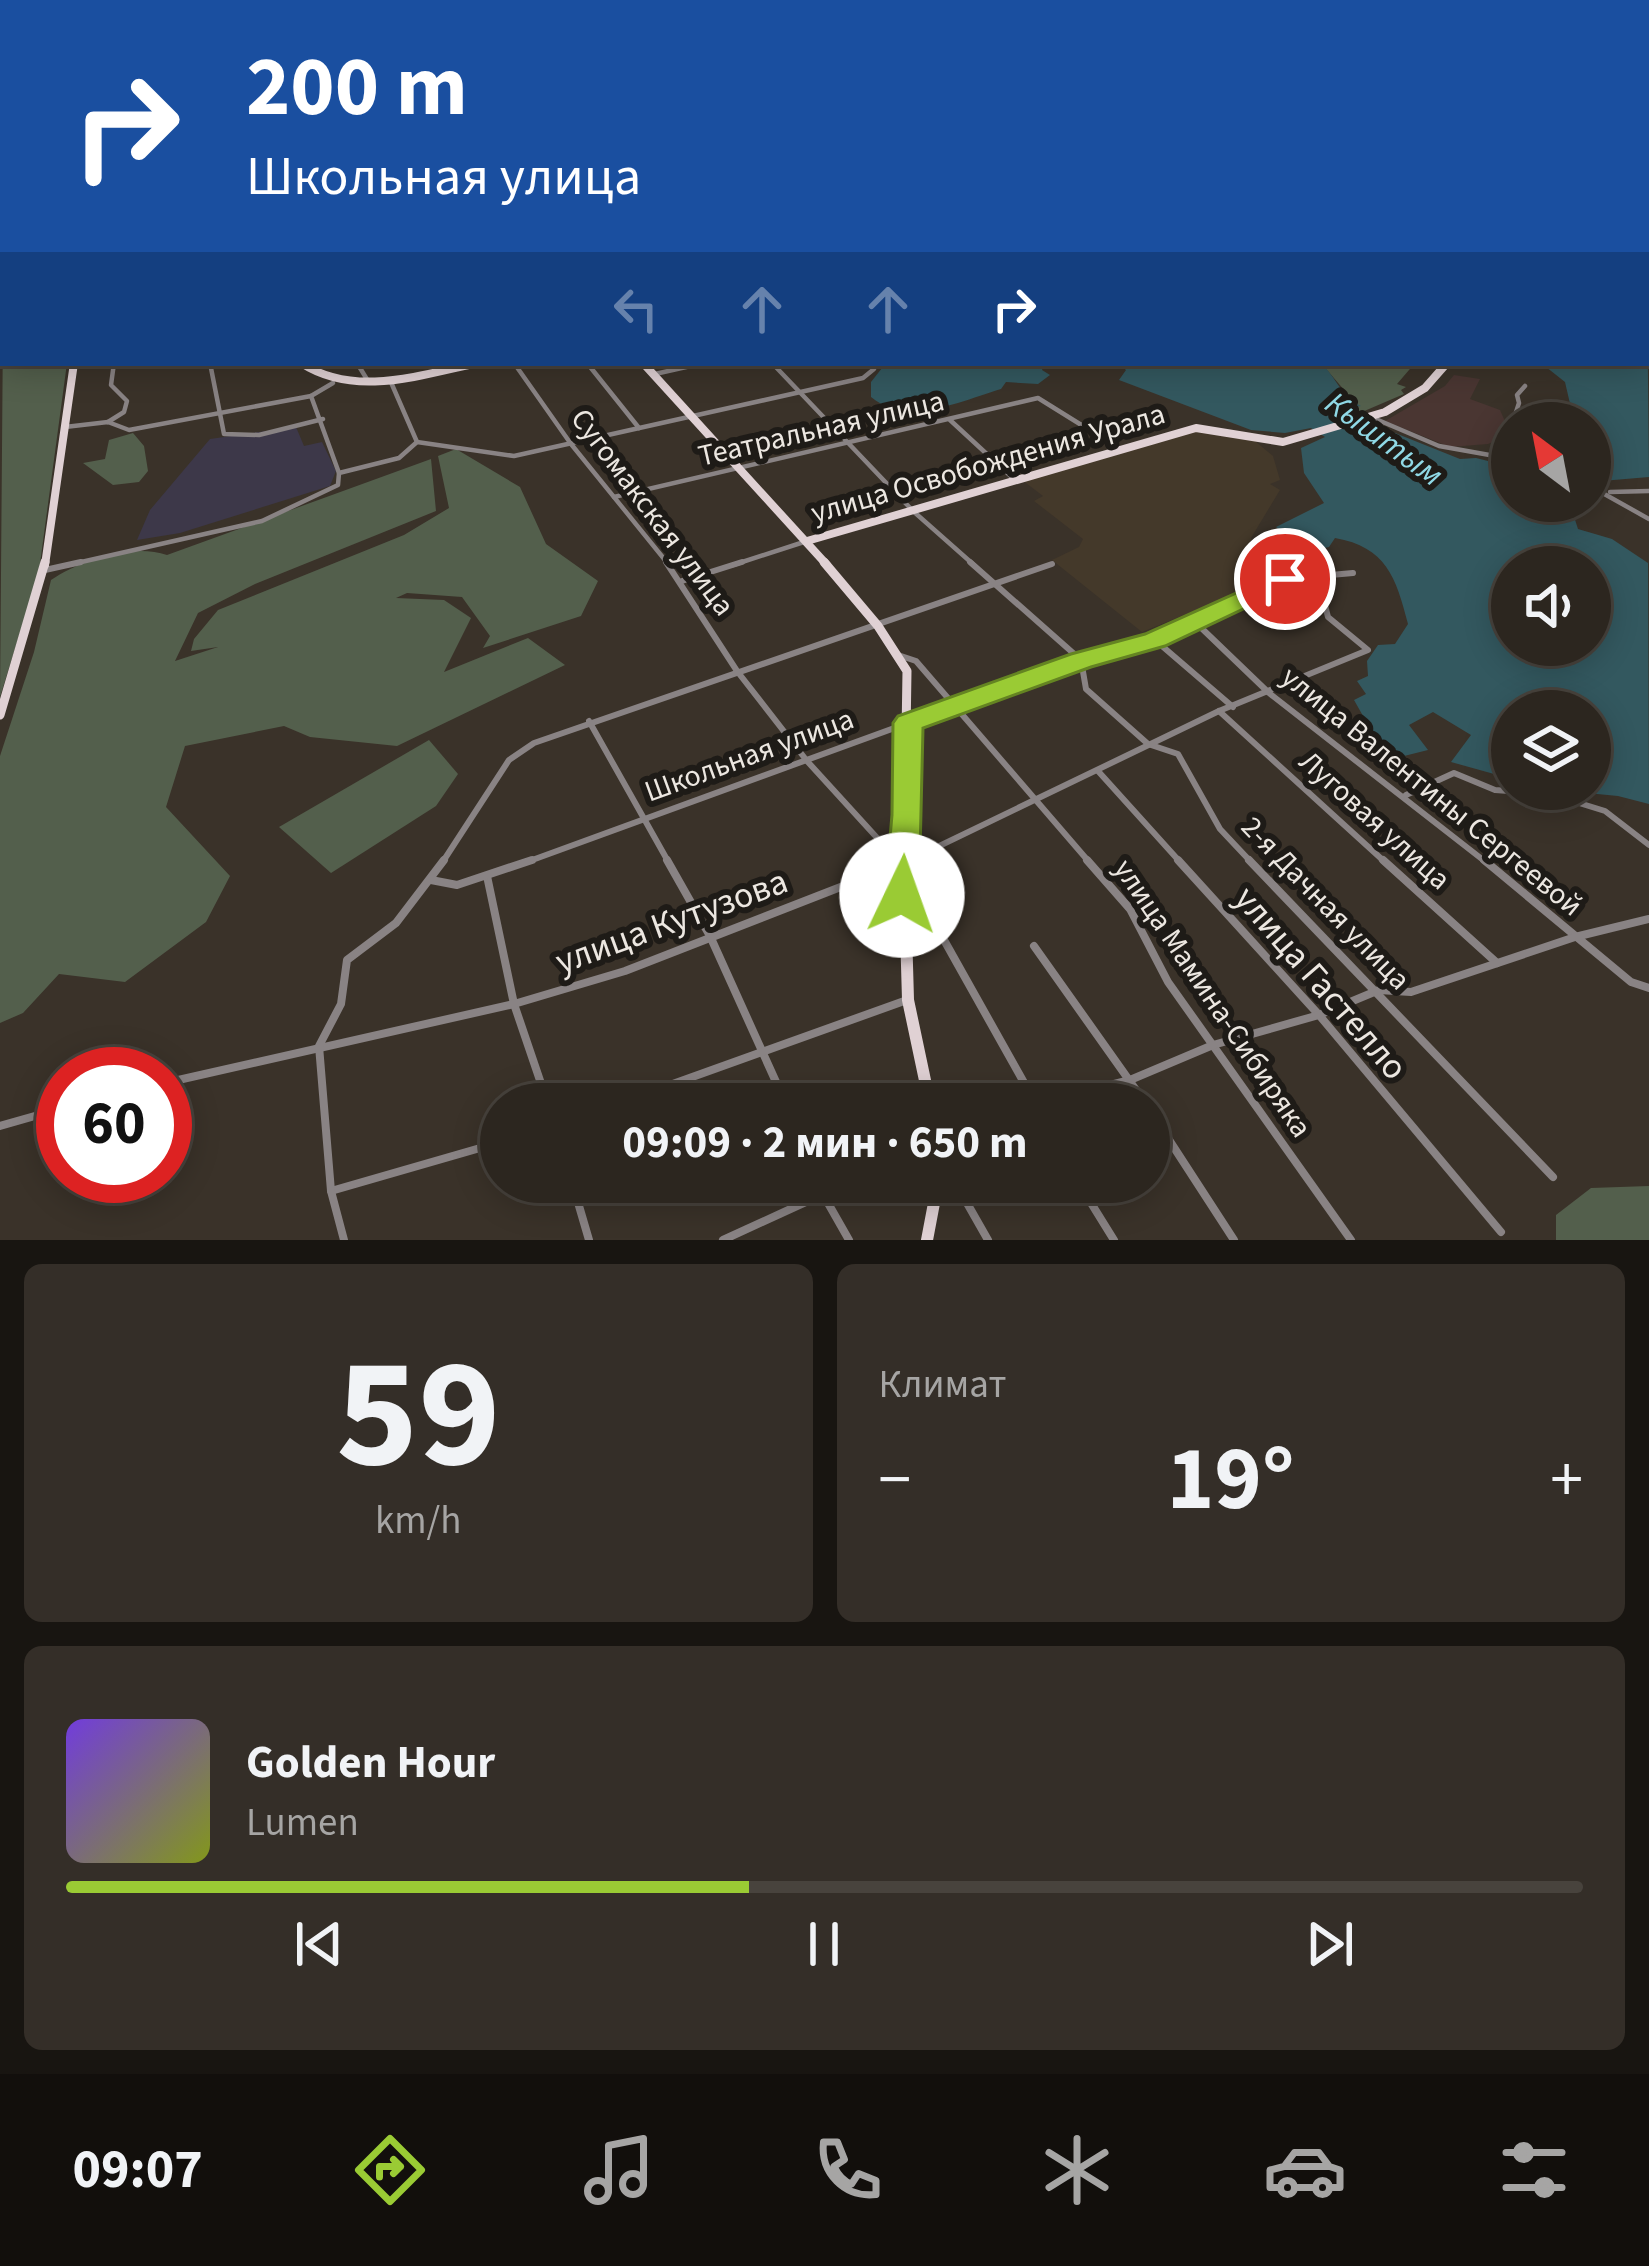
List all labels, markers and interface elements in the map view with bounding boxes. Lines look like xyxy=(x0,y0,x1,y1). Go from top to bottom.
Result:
text: 200 m xyxy=(246,28,468,148)
icon: right xyxy=(48,48,204,204)
text: Школьная улица xyxy=(246,139,641,216)
icon: left xyxy=(603,276,669,342)
icon: ahead xyxy=(729,276,795,342)
icon: ahead xyxy=(855,276,921,342)
icon: right xyxy=(981,276,1047,342)
street label: Театральная улица xyxy=(694,379,948,478)
water label: Кыштым xyxy=(1315,380,1453,498)
street label: улица Освобождения Урала xyxy=(806,392,1170,535)
street label: Сугомакская улица xyxy=(560,400,745,625)
north arrow xyxy=(1491,402,1611,522)
map controls xyxy=(1491,402,1611,810)
pin xyxy=(1234,528,1336,630)
icon: arrive xyxy=(1252,546,1318,612)
button: sound xyxy=(1491,546,1611,666)
street label: улица Валентины Сергеевой xyxy=(1272,656,1592,927)
button: layers xyxy=(1491,690,1611,810)
street label: Школьная улица xyxy=(639,698,860,813)
street label: Луговая улица xyxy=(1289,741,1460,900)
street label: 2-я Дачная улица xyxy=(1231,807,1420,1000)
position arrow xyxy=(839,832,965,958)
street label: улица Мамина-Сибиряка xyxy=(1103,850,1322,1146)
street label: улица Кутузова xyxy=(548,856,795,987)
street label: улица Гастелло xyxy=(1222,875,1420,1091)
speed limit sign: 60 xyxy=(36,1047,192,1203)
text: 09:09 · 2 мин · 650 m xyxy=(622,1111,1028,1175)
text: 59 xyxy=(336,1304,501,1526)
text: Климат xyxy=(879,1357,1006,1413)
text: 19° xyxy=(1167,1416,1295,1544)
text: − xyxy=(879,1433,911,1527)
text: + xyxy=(1550,1433,1583,1527)
text: km/h xyxy=(375,1493,462,1549)
text: Golden Hour xyxy=(246,1731,495,1795)
text: Lumen xyxy=(246,1795,359,1851)
icon: previous xyxy=(286,1911,352,1977)
icon: pause xyxy=(791,1911,857,1977)
icon: next xyxy=(1297,1911,1363,1977)
icon: directions xyxy=(348,2128,432,2212)
icon: music xyxy=(577,2128,661,2212)
icon: phone xyxy=(806,2128,890,2212)
icon: climate xyxy=(1035,2128,1119,2212)
icon: car xyxy=(1263,2128,1347,2212)
icon: filters xyxy=(1492,2128,1576,2212)
text: 09:07 xyxy=(72,2132,203,2209)

